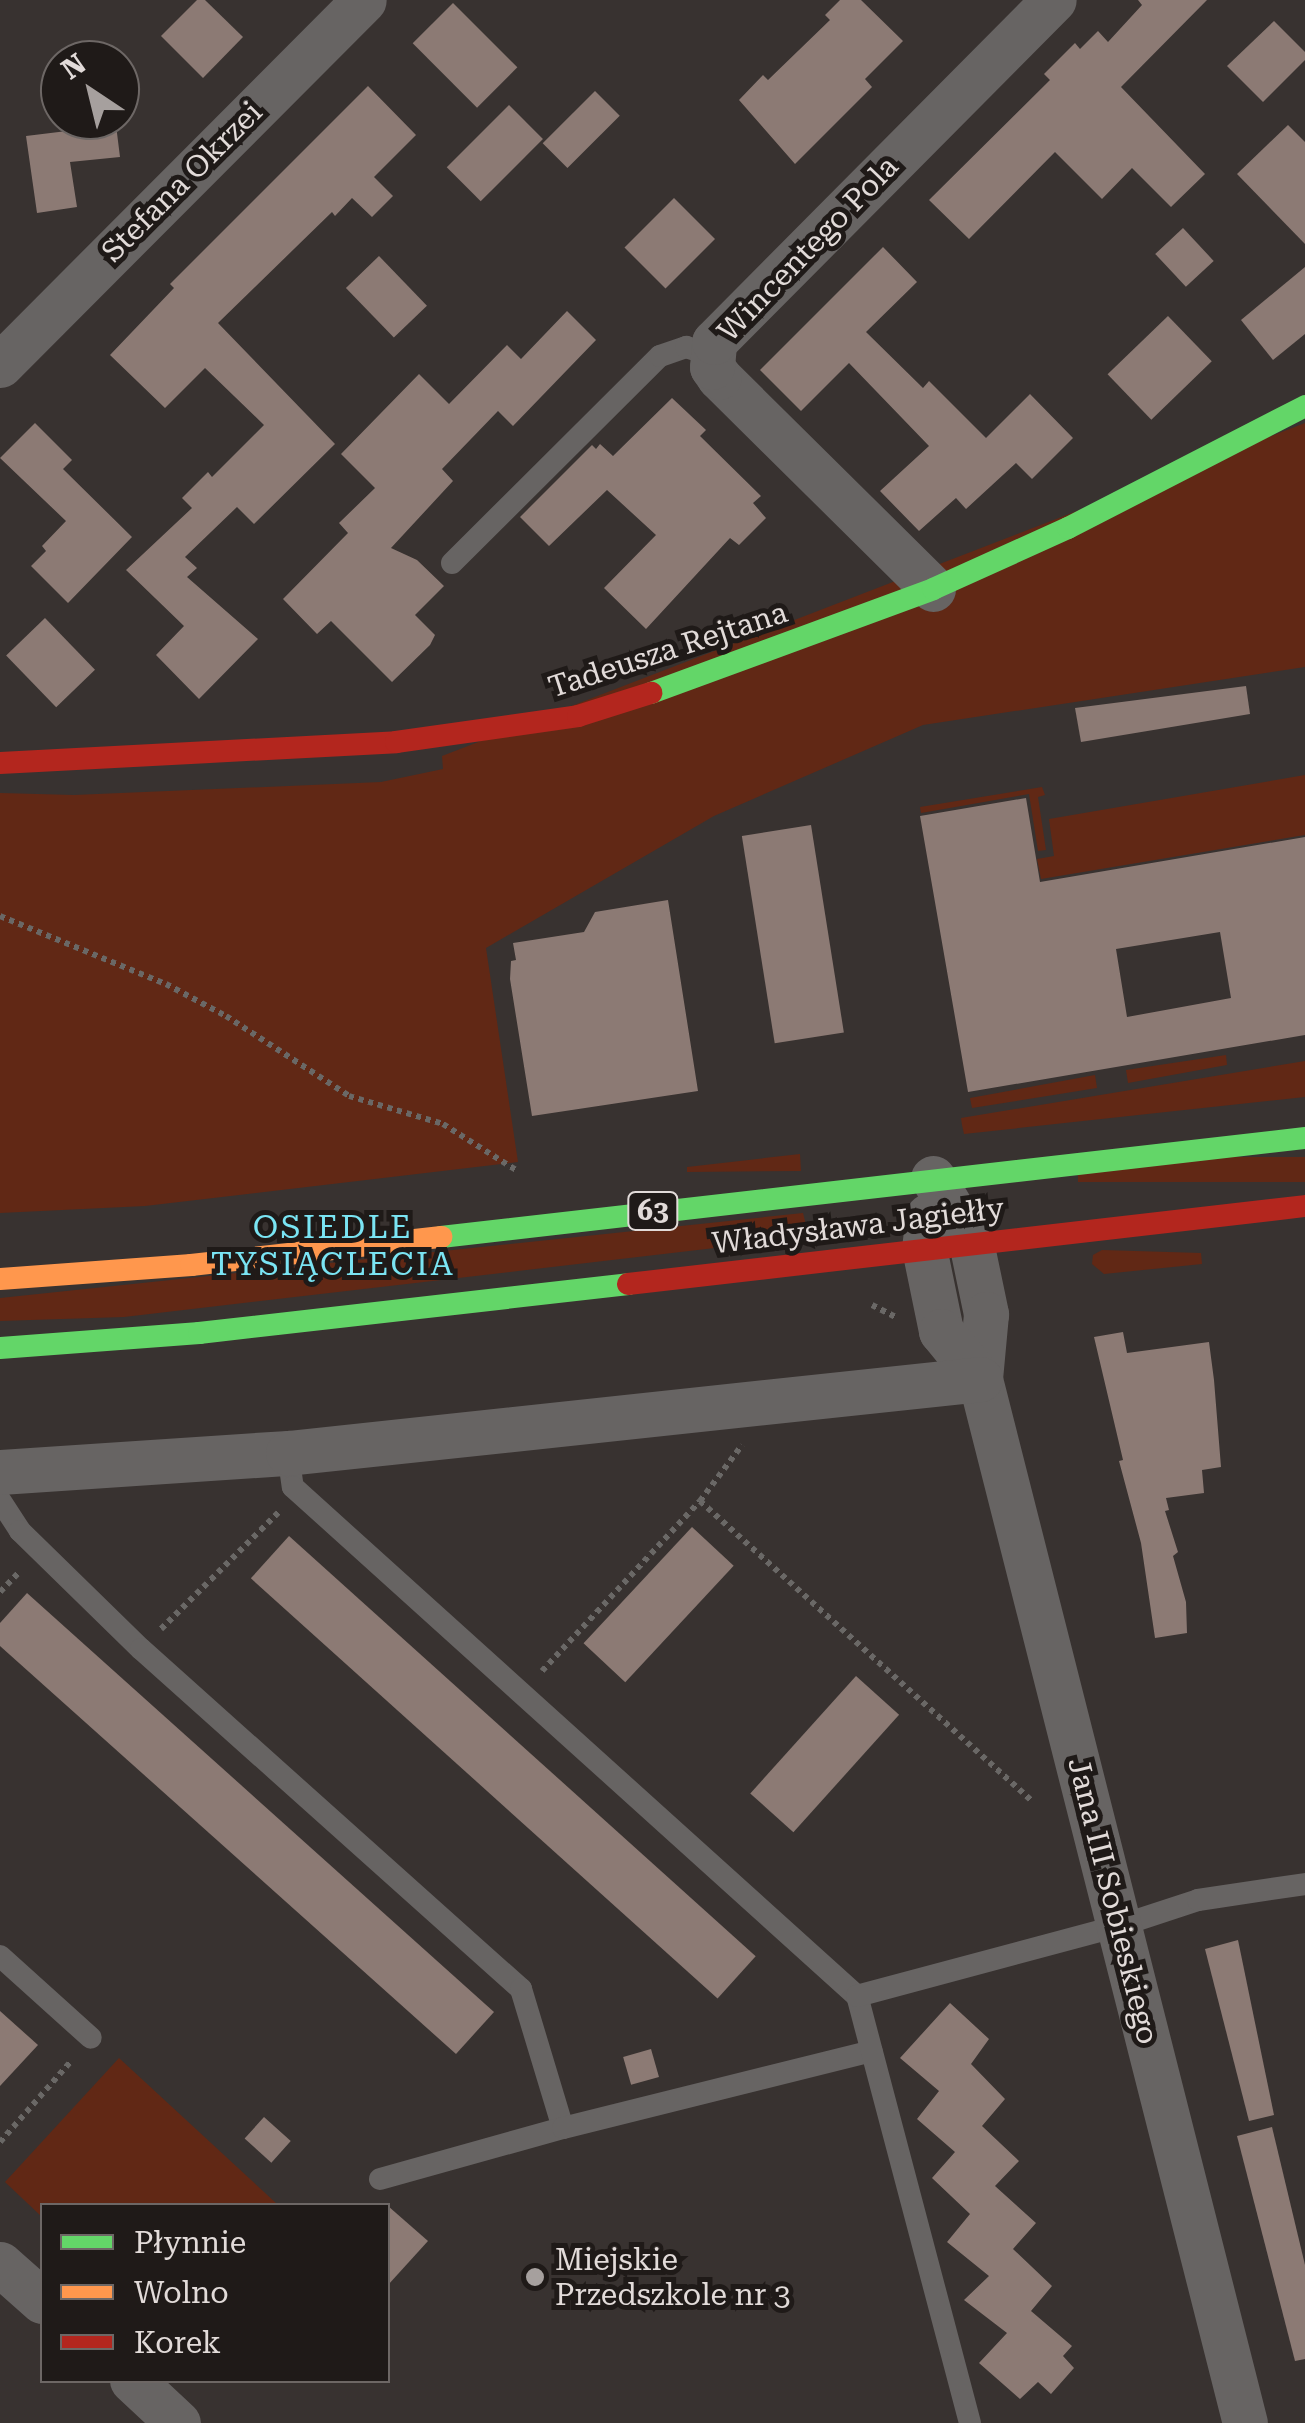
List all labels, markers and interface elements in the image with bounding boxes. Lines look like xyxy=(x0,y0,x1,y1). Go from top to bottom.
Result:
north arrow xyxy=(40,40,140,140)
text: N xyxy=(55,47,92,86)
street label: Stefana Okrzei xyxy=(94,94,270,270)
street label: Wincentego Pola xyxy=(710,149,906,349)
street label: Tadeusza Rejtana xyxy=(544,594,792,706)
road number: 63 xyxy=(626,1188,680,1234)
street label: Władysława Jagiełły xyxy=(710,1190,1006,1262)
district label: OSIEDLE TYSIĄCLECIA xyxy=(211,1209,455,1284)
street label: Jana III Sobieskiego xyxy=(1060,1754,1166,2048)
legend xyxy=(40,2203,390,2383)
text: Płynnie xyxy=(134,2225,246,2260)
place label: Miejskie Przedszkole nr 3 xyxy=(555,2242,791,2312)
marker: Miejskie Przedszkole nr 3 xyxy=(524,2266,546,2288)
text: Wolno xyxy=(134,2275,229,2310)
text: Korek xyxy=(134,2325,221,2360)

